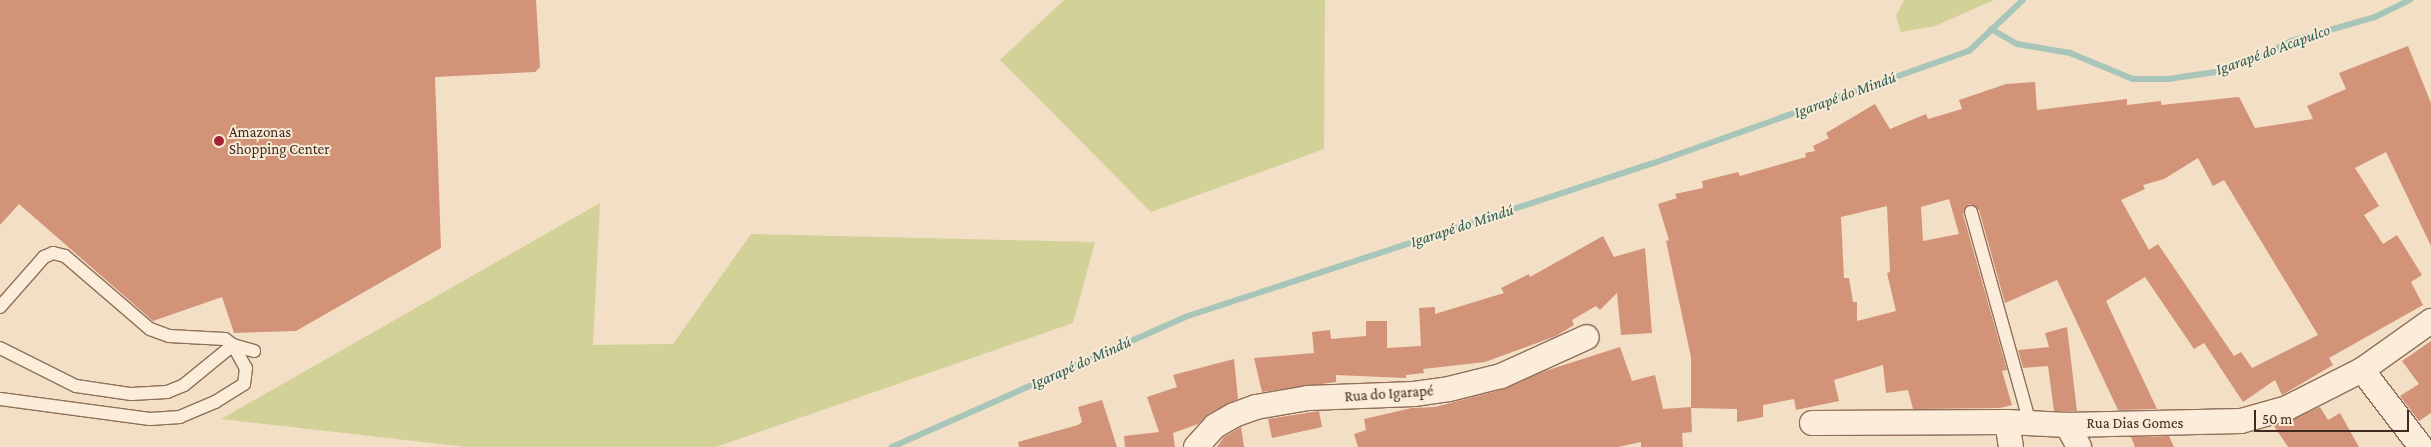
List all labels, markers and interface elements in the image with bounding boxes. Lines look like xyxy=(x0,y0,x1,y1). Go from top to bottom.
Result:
water label: Igarapé do Acapulco xyxy=(2213,20,2333,80)
water label: Igarapé do Mindú xyxy=(1791,68,1899,122)
place label: Amazonas Shopping Center xyxy=(229,123,330,158)
marker: Amazonas Shopping Center xyxy=(213,135,225,147)
water label: Igarapé do Mindú xyxy=(1408,200,1516,252)
water label: Igarapé do Mindú xyxy=(1028,332,1134,394)
street label: Rua do Igarapé xyxy=(1344,382,1434,406)
scale bar xyxy=(2256,400,2411,432)
text: 50 m xyxy=(2262,411,2292,427)
street label: Rua Dias Gomes xyxy=(2087,415,2183,433)

